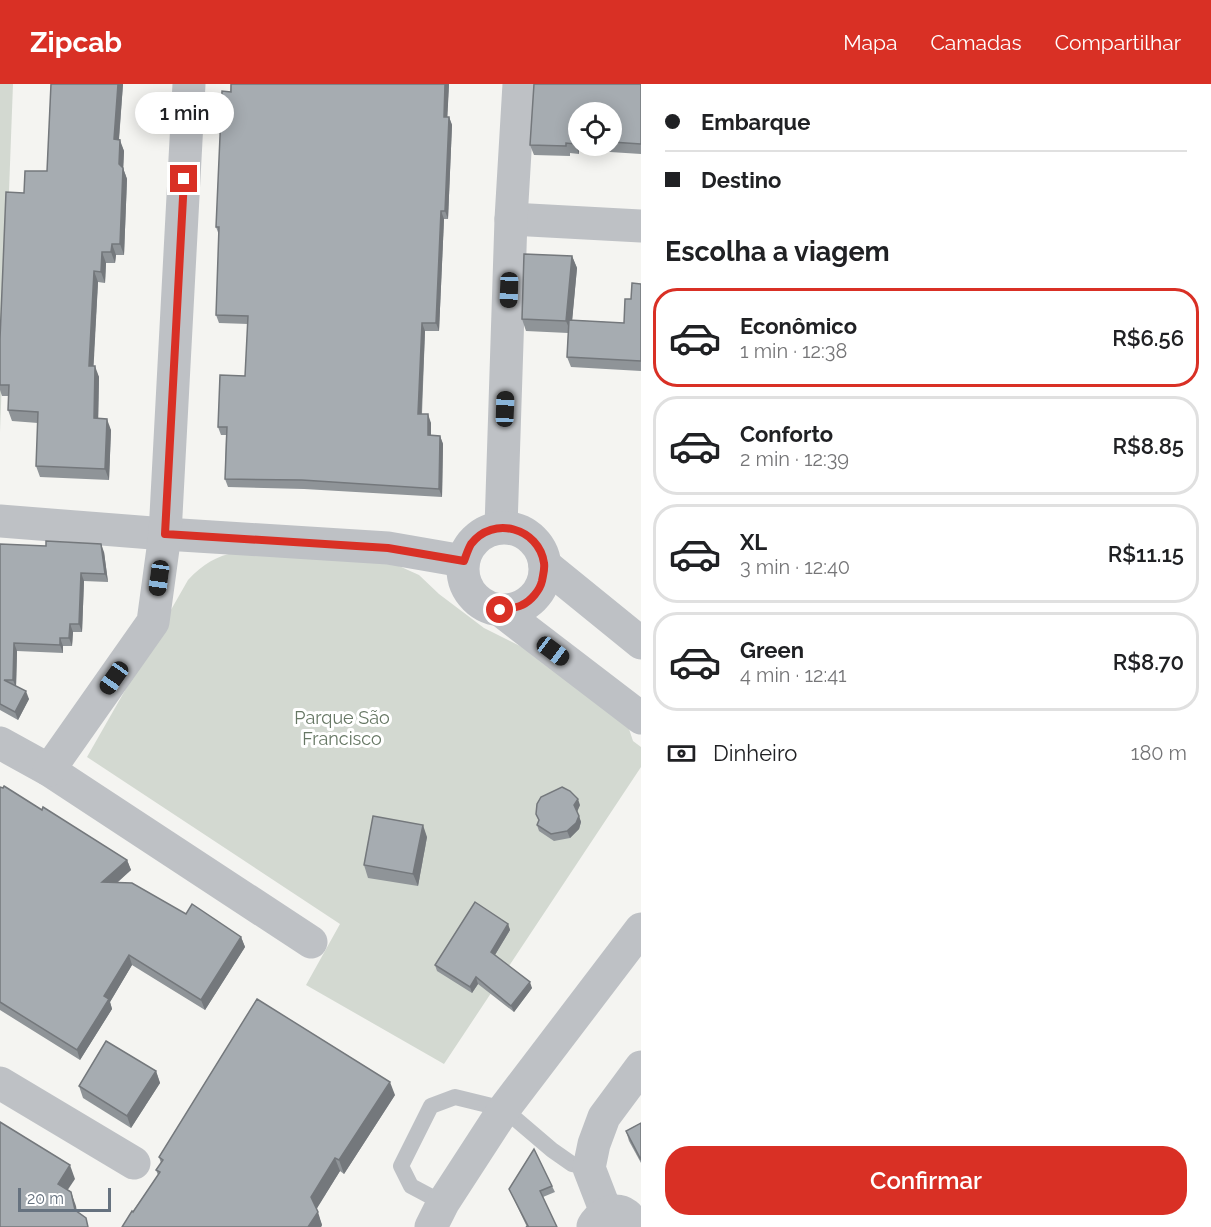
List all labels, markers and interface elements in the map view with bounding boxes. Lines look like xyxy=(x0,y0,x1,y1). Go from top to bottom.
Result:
text: Zipcab xyxy=(30,26,122,59)
text: Mapa xyxy=(843,30,897,55)
text: Camadas xyxy=(930,30,1022,55)
text: Compartilhar xyxy=(1055,30,1181,55)
callout: 1 min xyxy=(134,92,234,134)
text: 1 min xyxy=(160,101,209,125)
map controls xyxy=(568,102,622,156)
button: locate xyxy=(568,102,622,156)
text: Embarque xyxy=(701,109,810,135)
route end xyxy=(170,165,197,192)
text: Destino xyxy=(701,167,781,193)
text: Escolha a viagem xyxy=(665,236,890,267)
car xyxy=(499,272,519,308)
icon: car xyxy=(668,311,722,365)
text: Econômico xyxy=(740,313,857,339)
text: R$6.56 xyxy=(1112,325,1184,351)
text: 1 min · 12:38 xyxy=(740,339,847,363)
car xyxy=(495,391,515,427)
icon: car xyxy=(668,419,722,473)
text: Conforto xyxy=(740,421,833,447)
text: R$8.85 xyxy=(1112,433,1184,459)
text: 2 min · 12:39 xyxy=(740,447,849,471)
icon: car xyxy=(668,527,722,581)
text: XL xyxy=(740,529,767,555)
text: R$11.15 xyxy=(1108,541,1184,567)
text: 3 min · 12:40 xyxy=(740,555,850,579)
car xyxy=(148,559,170,597)
route start xyxy=(486,596,513,623)
car xyxy=(533,633,573,669)
icon: car xyxy=(668,635,722,689)
text: Green xyxy=(740,637,804,663)
text: R$8.70 xyxy=(1113,649,1184,675)
car xyxy=(96,658,132,698)
text: 4 min · 12:41 xyxy=(740,663,847,687)
park label: Parque São Francisco xyxy=(294,707,390,749)
icon: cash xyxy=(665,737,698,770)
text: Dinheiro xyxy=(713,740,797,766)
text: 180 m xyxy=(1131,741,1187,765)
button: Confirmar xyxy=(665,1146,1187,1215)
scale bar xyxy=(18,1185,111,1212)
text: 20 m xyxy=(27,1189,64,1208)

